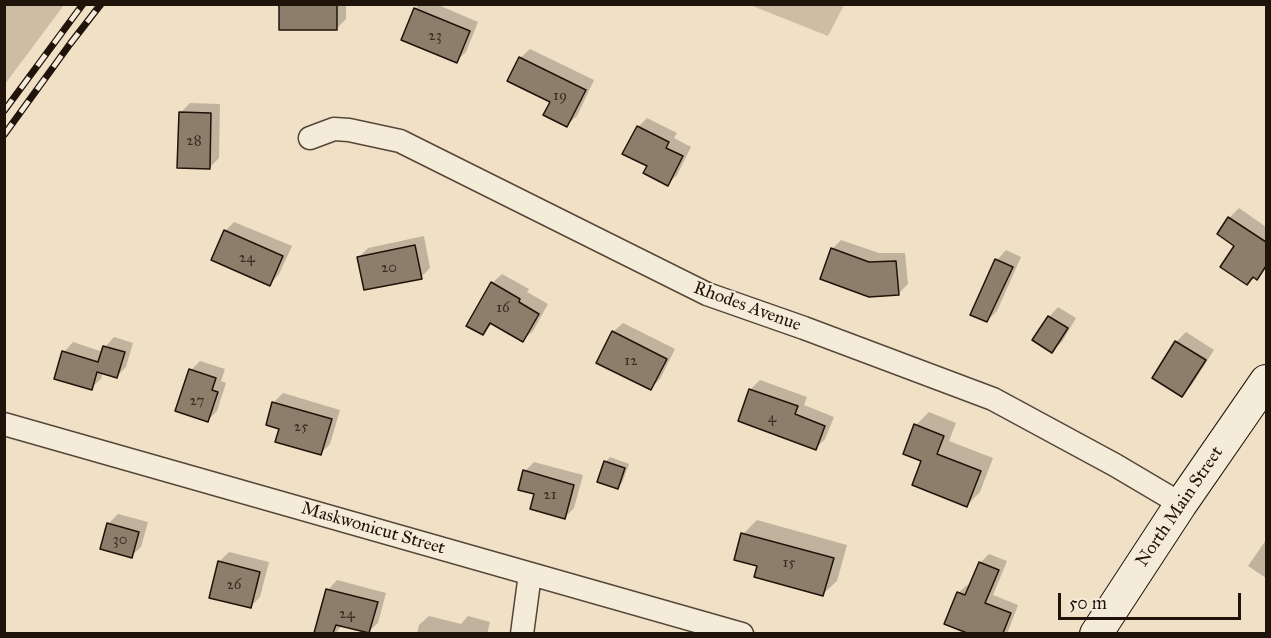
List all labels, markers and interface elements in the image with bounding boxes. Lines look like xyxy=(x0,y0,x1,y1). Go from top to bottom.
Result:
house number: 23 xyxy=(428,27,442,45)
house number: 19 xyxy=(553,87,567,105)
house number: 28 xyxy=(186,132,202,150)
house number: 24 xyxy=(239,249,255,267)
house number: 20 xyxy=(381,259,397,277)
street label: Rhodes Avenue xyxy=(690,278,804,336)
house number: 16 xyxy=(496,299,510,317)
house number: 12 xyxy=(624,352,638,370)
house number: 27 xyxy=(190,392,204,410)
house number: 4 xyxy=(768,409,776,427)
house number: 25 xyxy=(294,418,308,436)
street label: North Main Street xyxy=(1132,443,1228,571)
house number: 21 xyxy=(543,486,557,504)
street label: Maskwonicut Street xyxy=(299,498,447,560)
house number: 30 xyxy=(113,531,127,549)
house number: 15 xyxy=(783,554,795,572)
house number: 26 xyxy=(226,576,242,594)
scale bar xyxy=(1061,581,1244,619)
text: 50 m xyxy=(1069,592,1107,614)
house number: 24 xyxy=(339,605,355,623)

